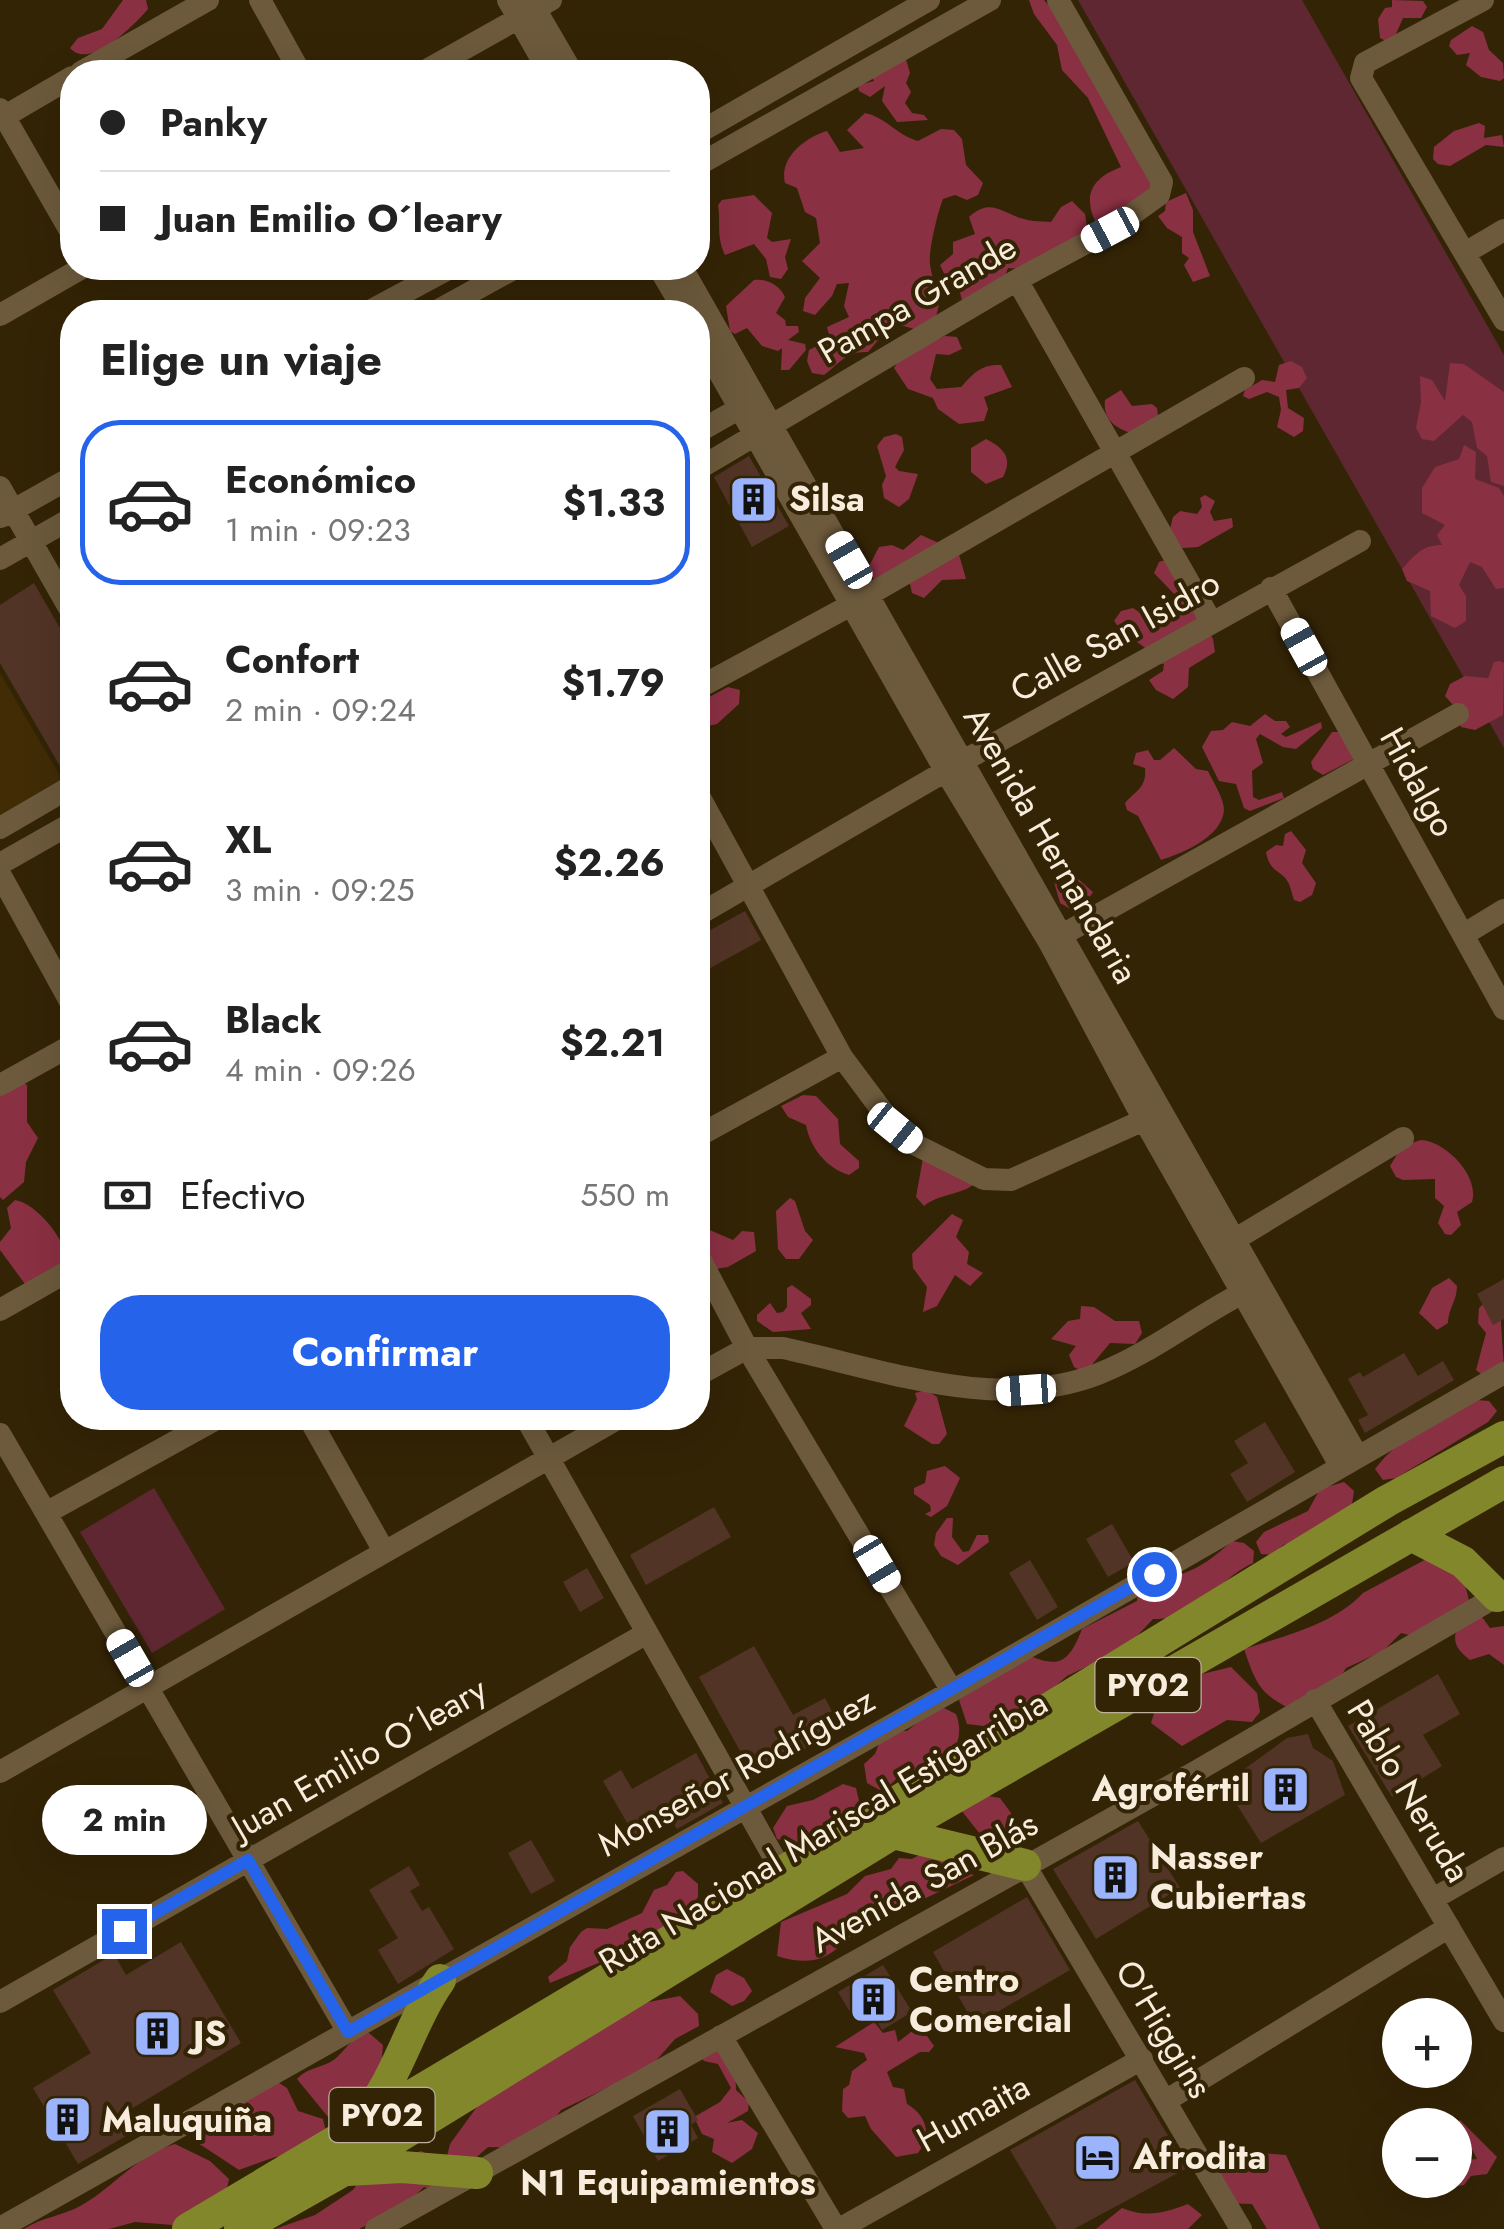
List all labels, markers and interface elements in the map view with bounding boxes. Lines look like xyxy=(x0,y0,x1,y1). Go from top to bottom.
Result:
text: Panky xyxy=(160,95,267,150)
text: Juan Emilio O´leary xyxy=(160,191,502,246)
car xyxy=(1076,203,1144,257)
street label: Pampa Grande xyxy=(808,222,1026,376)
text: Elige un viaje xyxy=(100,327,382,392)
text: Económico xyxy=(225,452,416,507)
icon: car xyxy=(105,458,195,548)
building icon: Silsa xyxy=(728,473,780,525)
place label: Silsa xyxy=(789,474,865,524)
text: $1.33 xyxy=(563,475,665,530)
text: 1 min · 09:23 xyxy=(225,507,411,553)
car xyxy=(821,527,877,593)
street label: Calle San Isidro xyxy=(1001,558,1229,714)
car xyxy=(1276,613,1332,681)
text: Confort xyxy=(225,632,359,687)
icon: car xyxy=(105,638,195,728)
text: $1.79 xyxy=(561,655,665,710)
text: 2 min · 09:24 xyxy=(225,687,416,733)
street label: Avenida Hernandaria xyxy=(951,697,1151,993)
street label: Hidalgo xyxy=(1368,718,1468,846)
text: XL xyxy=(225,812,271,867)
icon: car xyxy=(105,818,195,908)
text: $2.26 xyxy=(554,835,665,890)
text: 3 min · 09:25 xyxy=(225,867,414,913)
text: Black xyxy=(225,992,322,1047)
icon: car xyxy=(105,998,195,1088)
text: $2.21 xyxy=(560,1015,665,1070)
text: 4 min · 09:26 xyxy=(225,1047,416,1093)
car xyxy=(862,1097,928,1159)
icon: cash xyxy=(100,1168,155,1223)
text: Efectivo xyxy=(180,1168,305,1223)
text: 550 m xyxy=(580,1172,670,1218)
button: Confirmar xyxy=(100,1295,670,1410)
car xyxy=(995,1373,1057,1407)
car xyxy=(849,1531,905,1597)
route start xyxy=(1132,1552,1177,1597)
car xyxy=(102,1625,158,1691)
road number: PY02 xyxy=(1096,1658,1200,1712)
street label: Juan Emilio O´leary xyxy=(219,1664,496,1853)
street label: Monseñor Rodríguez xyxy=(588,1675,884,1869)
street label: Ruta Nacional Mariscal Estigarribia xyxy=(589,1678,1057,1986)
street label: Pablo Neruda xyxy=(1335,1690,1483,1892)
building icon: Agrofértil xyxy=(1259,1763,1311,1815)
place label: Agrofértil xyxy=(1091,1764,1250,1814)
callout: 2 min xyxy=(42,1786,206,1856)
text: 2 min xyxy=(82,1797,167,1843)
street label: Avenida San Blás xyxy=(801,1799,1047,1965)
place label: Nasser Cubiertas xyxy=(1150,1832,1306,1922)
building icon: Nasser Cubiertas xyxy=(1089,1851,1141,1903)
route end xyxy=(102,1909,147,1954)
street label: O'Higgins xyxy=(1103,1950,1225,2108)
place label: Centro Comercial xyxy=(909,1955,1072,2045)
building icon: Centro Comercial xyxy=(848,1974,900,2026)
map controls xyxy=(1382,1998,1472,2198)
button: + xyxy=(1382,1998,1472,2088)
building icon: JS xyxy=(132,2008,184,2060)
place label: JS xyxy=(187,2009,226,2059)
street label: Humaita xyxy=(908,2062,1038,2164)
road number: PY02 xyxy=(330,2088,434,2142)
building icon: Maluquiña xyxy=(41,2094,93,2146)
place label: Maluquiña xyxy=(102,2095,272,2145)
building icon: N1 Equipamientos xyxy=(642,2105,694,2157)
button: − xyxy=(1382,2108,1472,2198)
hotel icon: Afrodita xyxy=(1072,2131,1124,2183)
place label: Afrodita xyxy=(1132,2132,1267,2182)
place label: N1 Equipamientos xyxy=(520,2158,816,2208)

